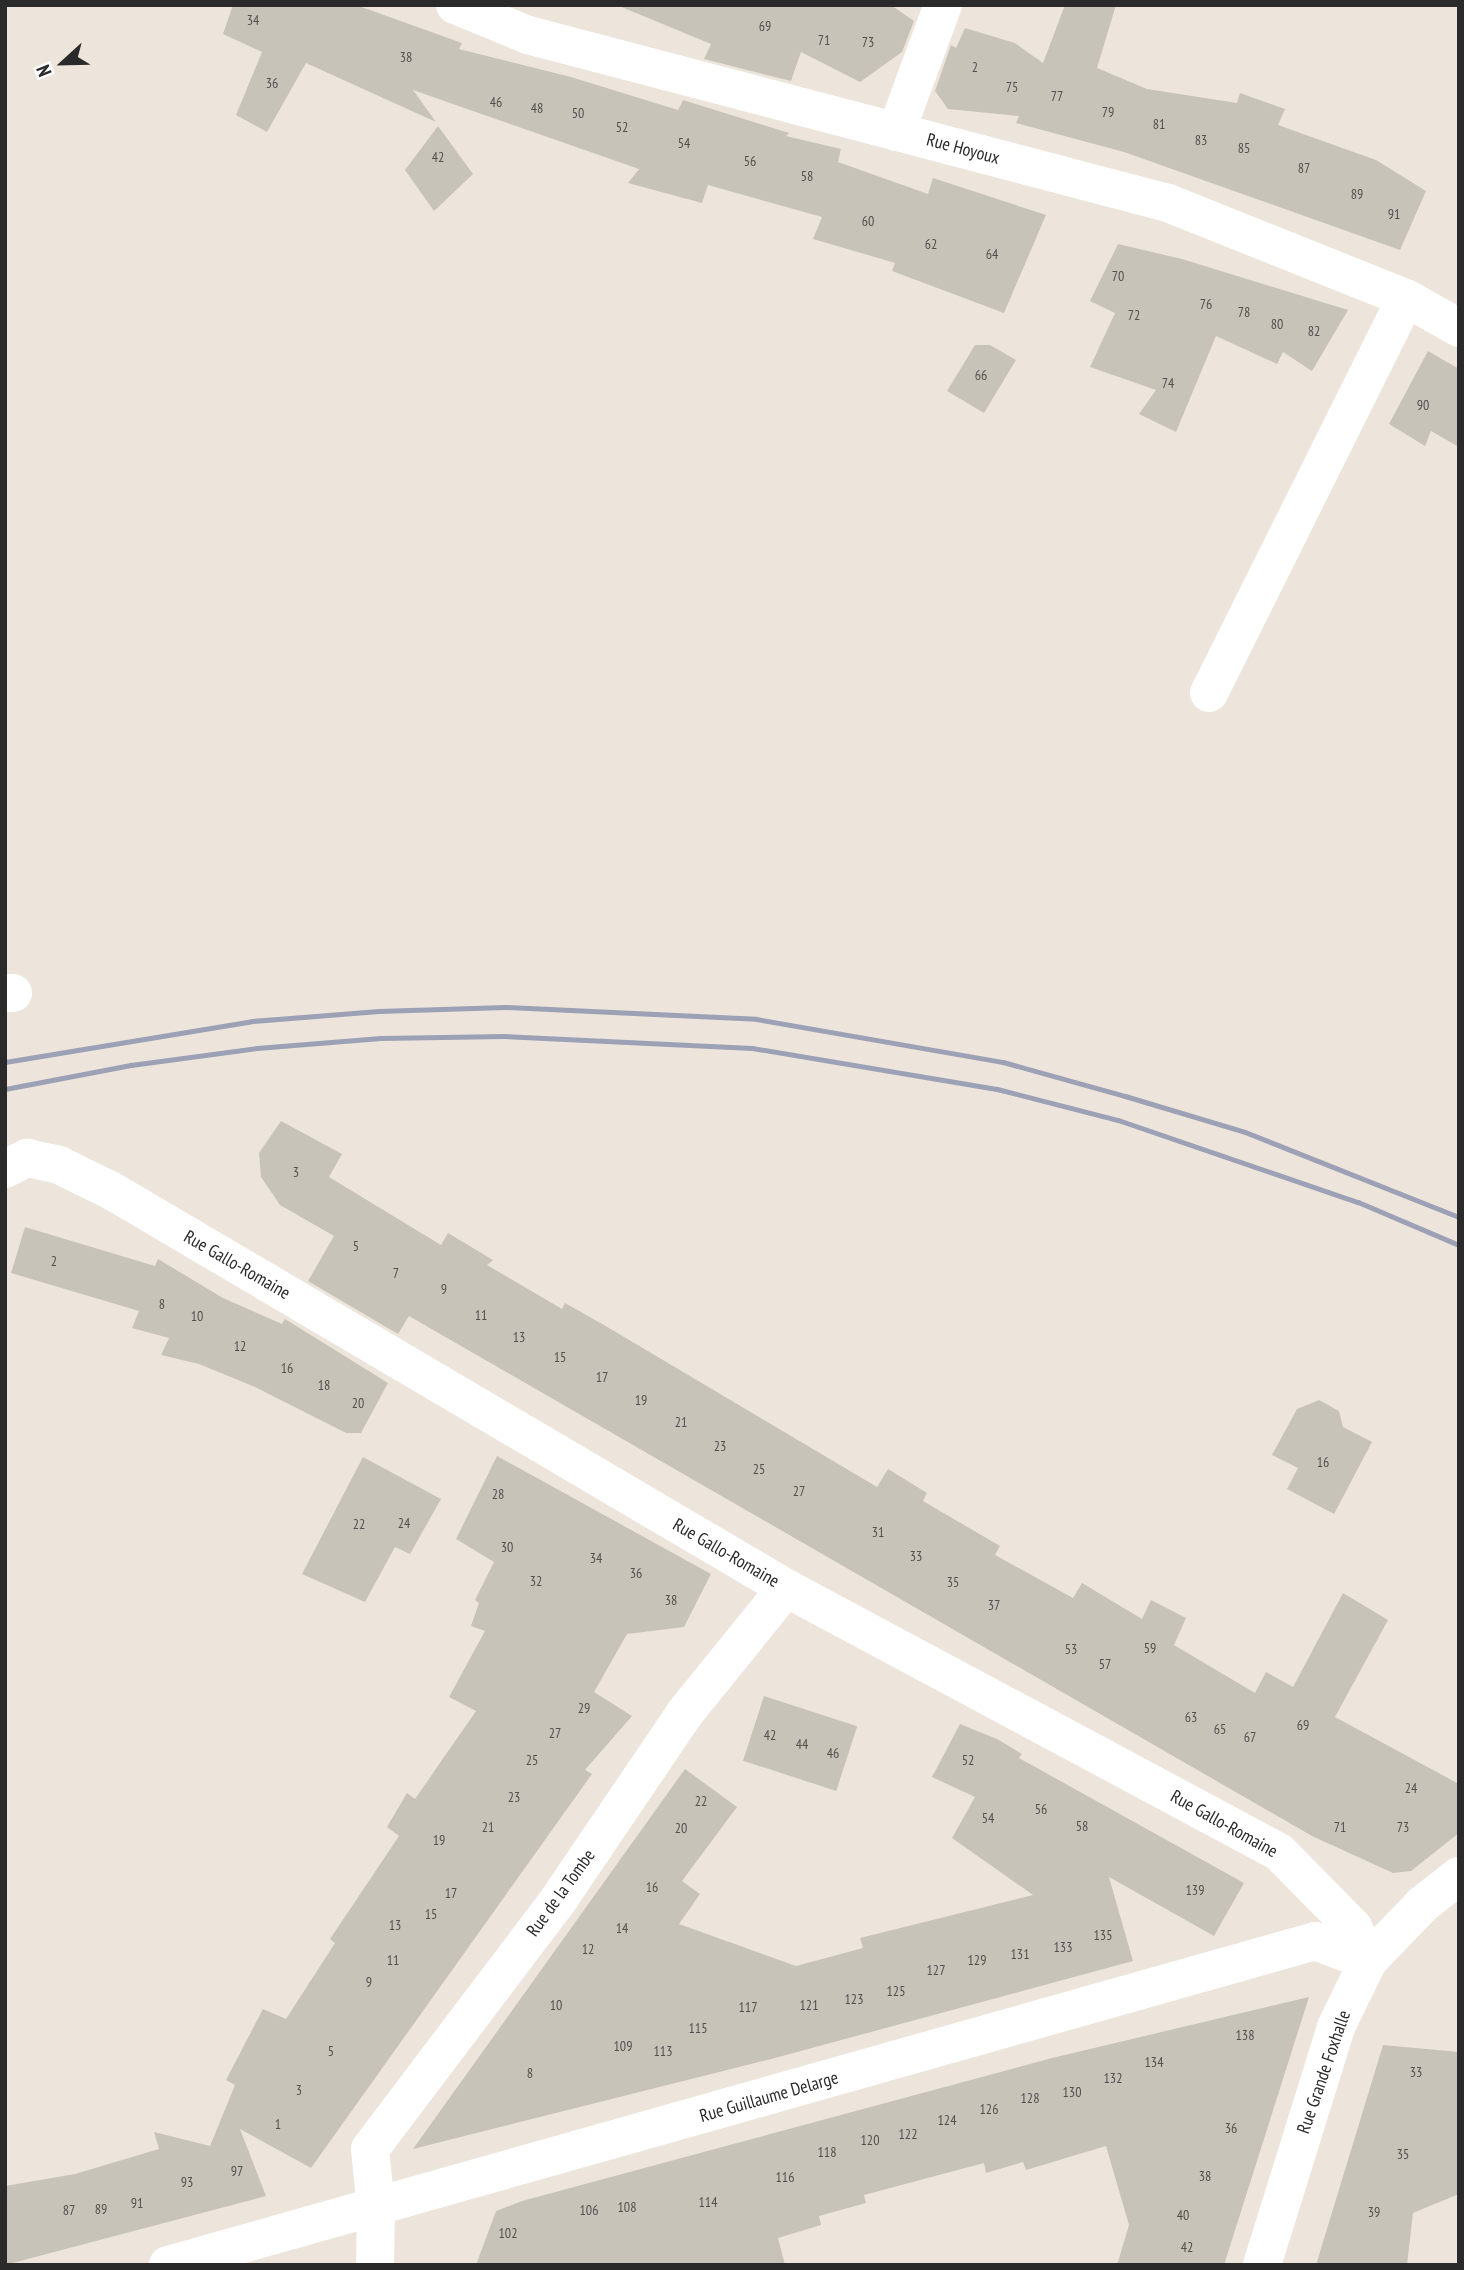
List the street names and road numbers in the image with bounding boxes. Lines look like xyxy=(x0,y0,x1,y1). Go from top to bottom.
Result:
street label: Rue Hoyoux xyxy=(924,129,1002,169)
street label: Rue Gallo-Romaine xyxy=(180,1226,294,1304)
street label: Rue Gallo-Romaine xyxy=(669,1514,783,1592)
street label: Rue Gallo-Romaine xyxy=(1167,1786,1281,1862)
street label: Rue de la Tombe xyxy=(522,1845,600,1941)
street label: Rue Grande Foxhalle xyxy=(1293,2008,1355,2136)
street label: Rue Guillaume Delarge xyxy=(697,2067,841,2127)

